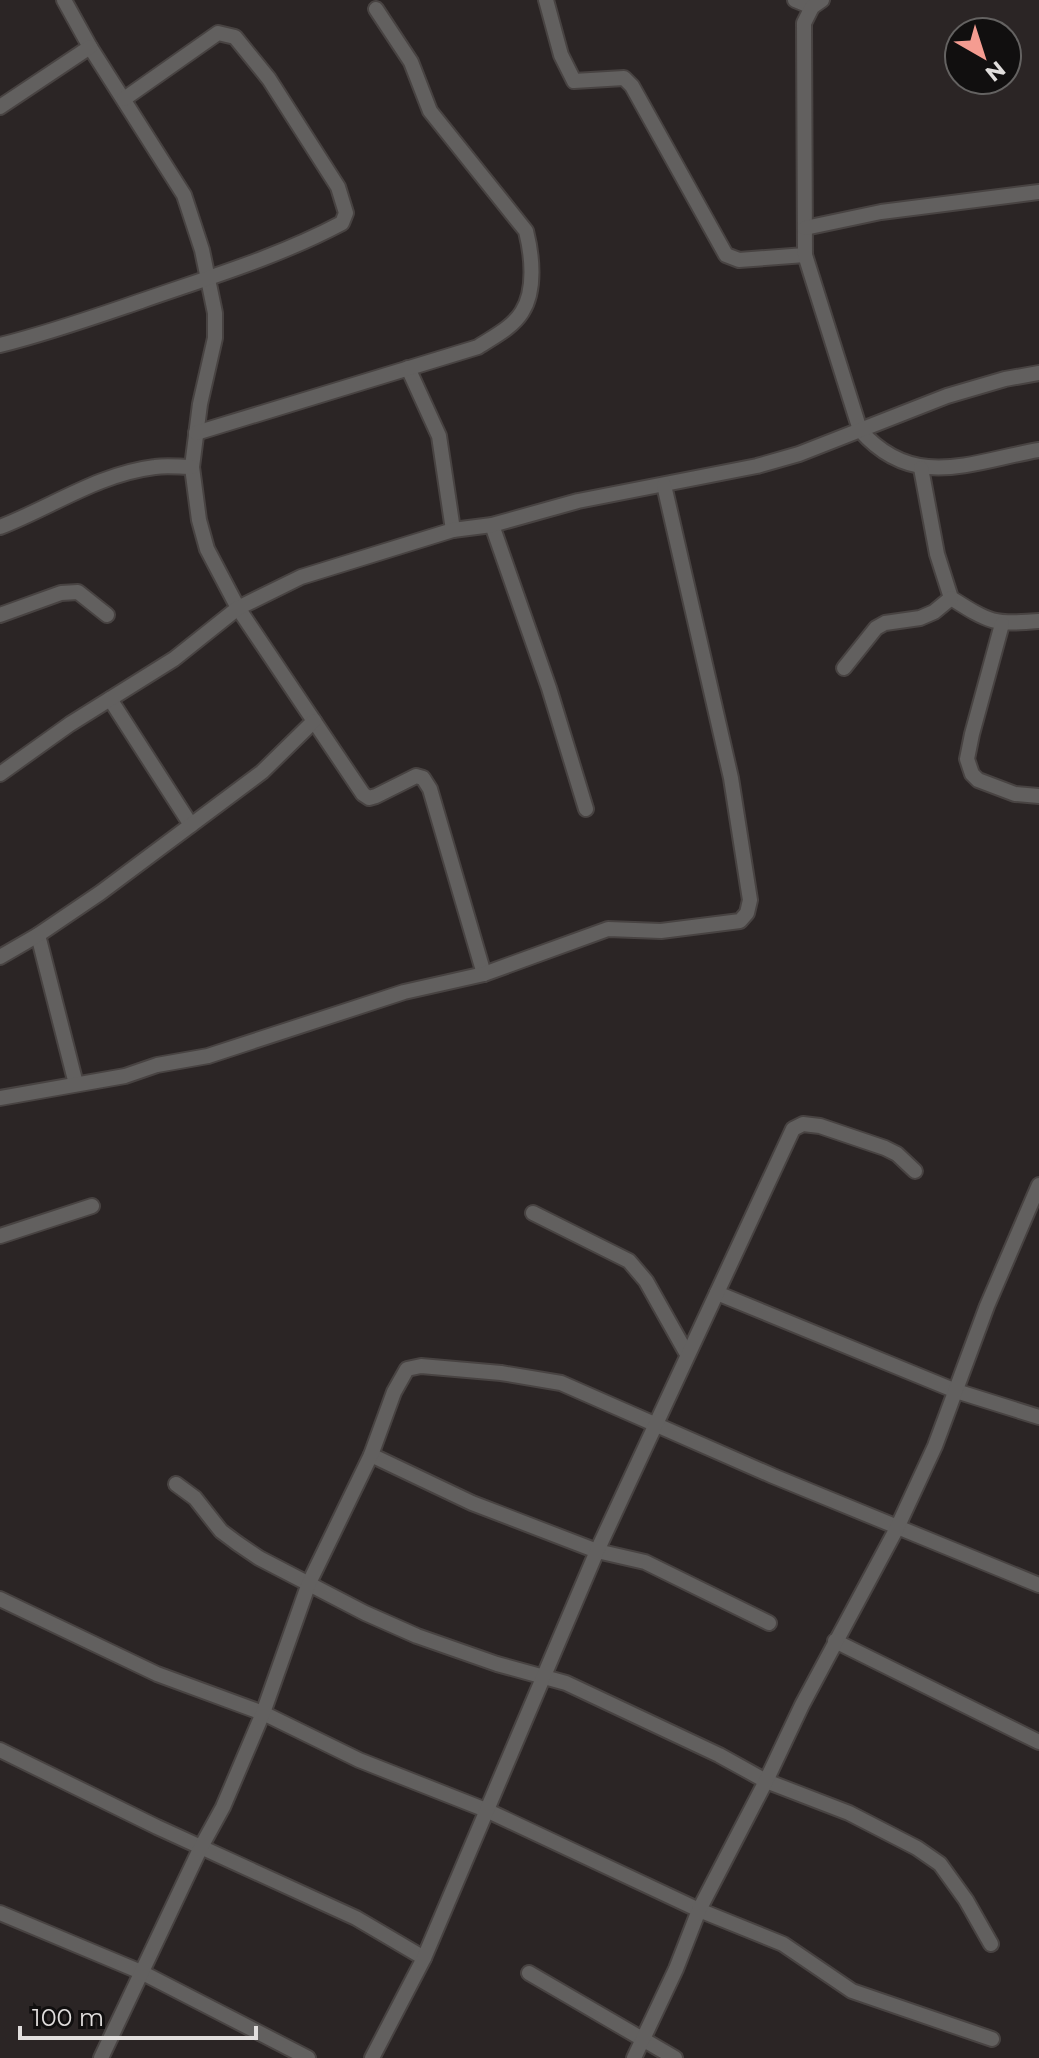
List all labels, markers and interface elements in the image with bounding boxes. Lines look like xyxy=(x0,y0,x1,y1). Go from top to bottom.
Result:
north arrow xyxy=(943,16,1023,96)
text: N xyxy=(980,55,1011,87)
scale bar xyxy=(20,1990,256,2040)
text: 100 m xyxy=(32,2003,104,2032)

